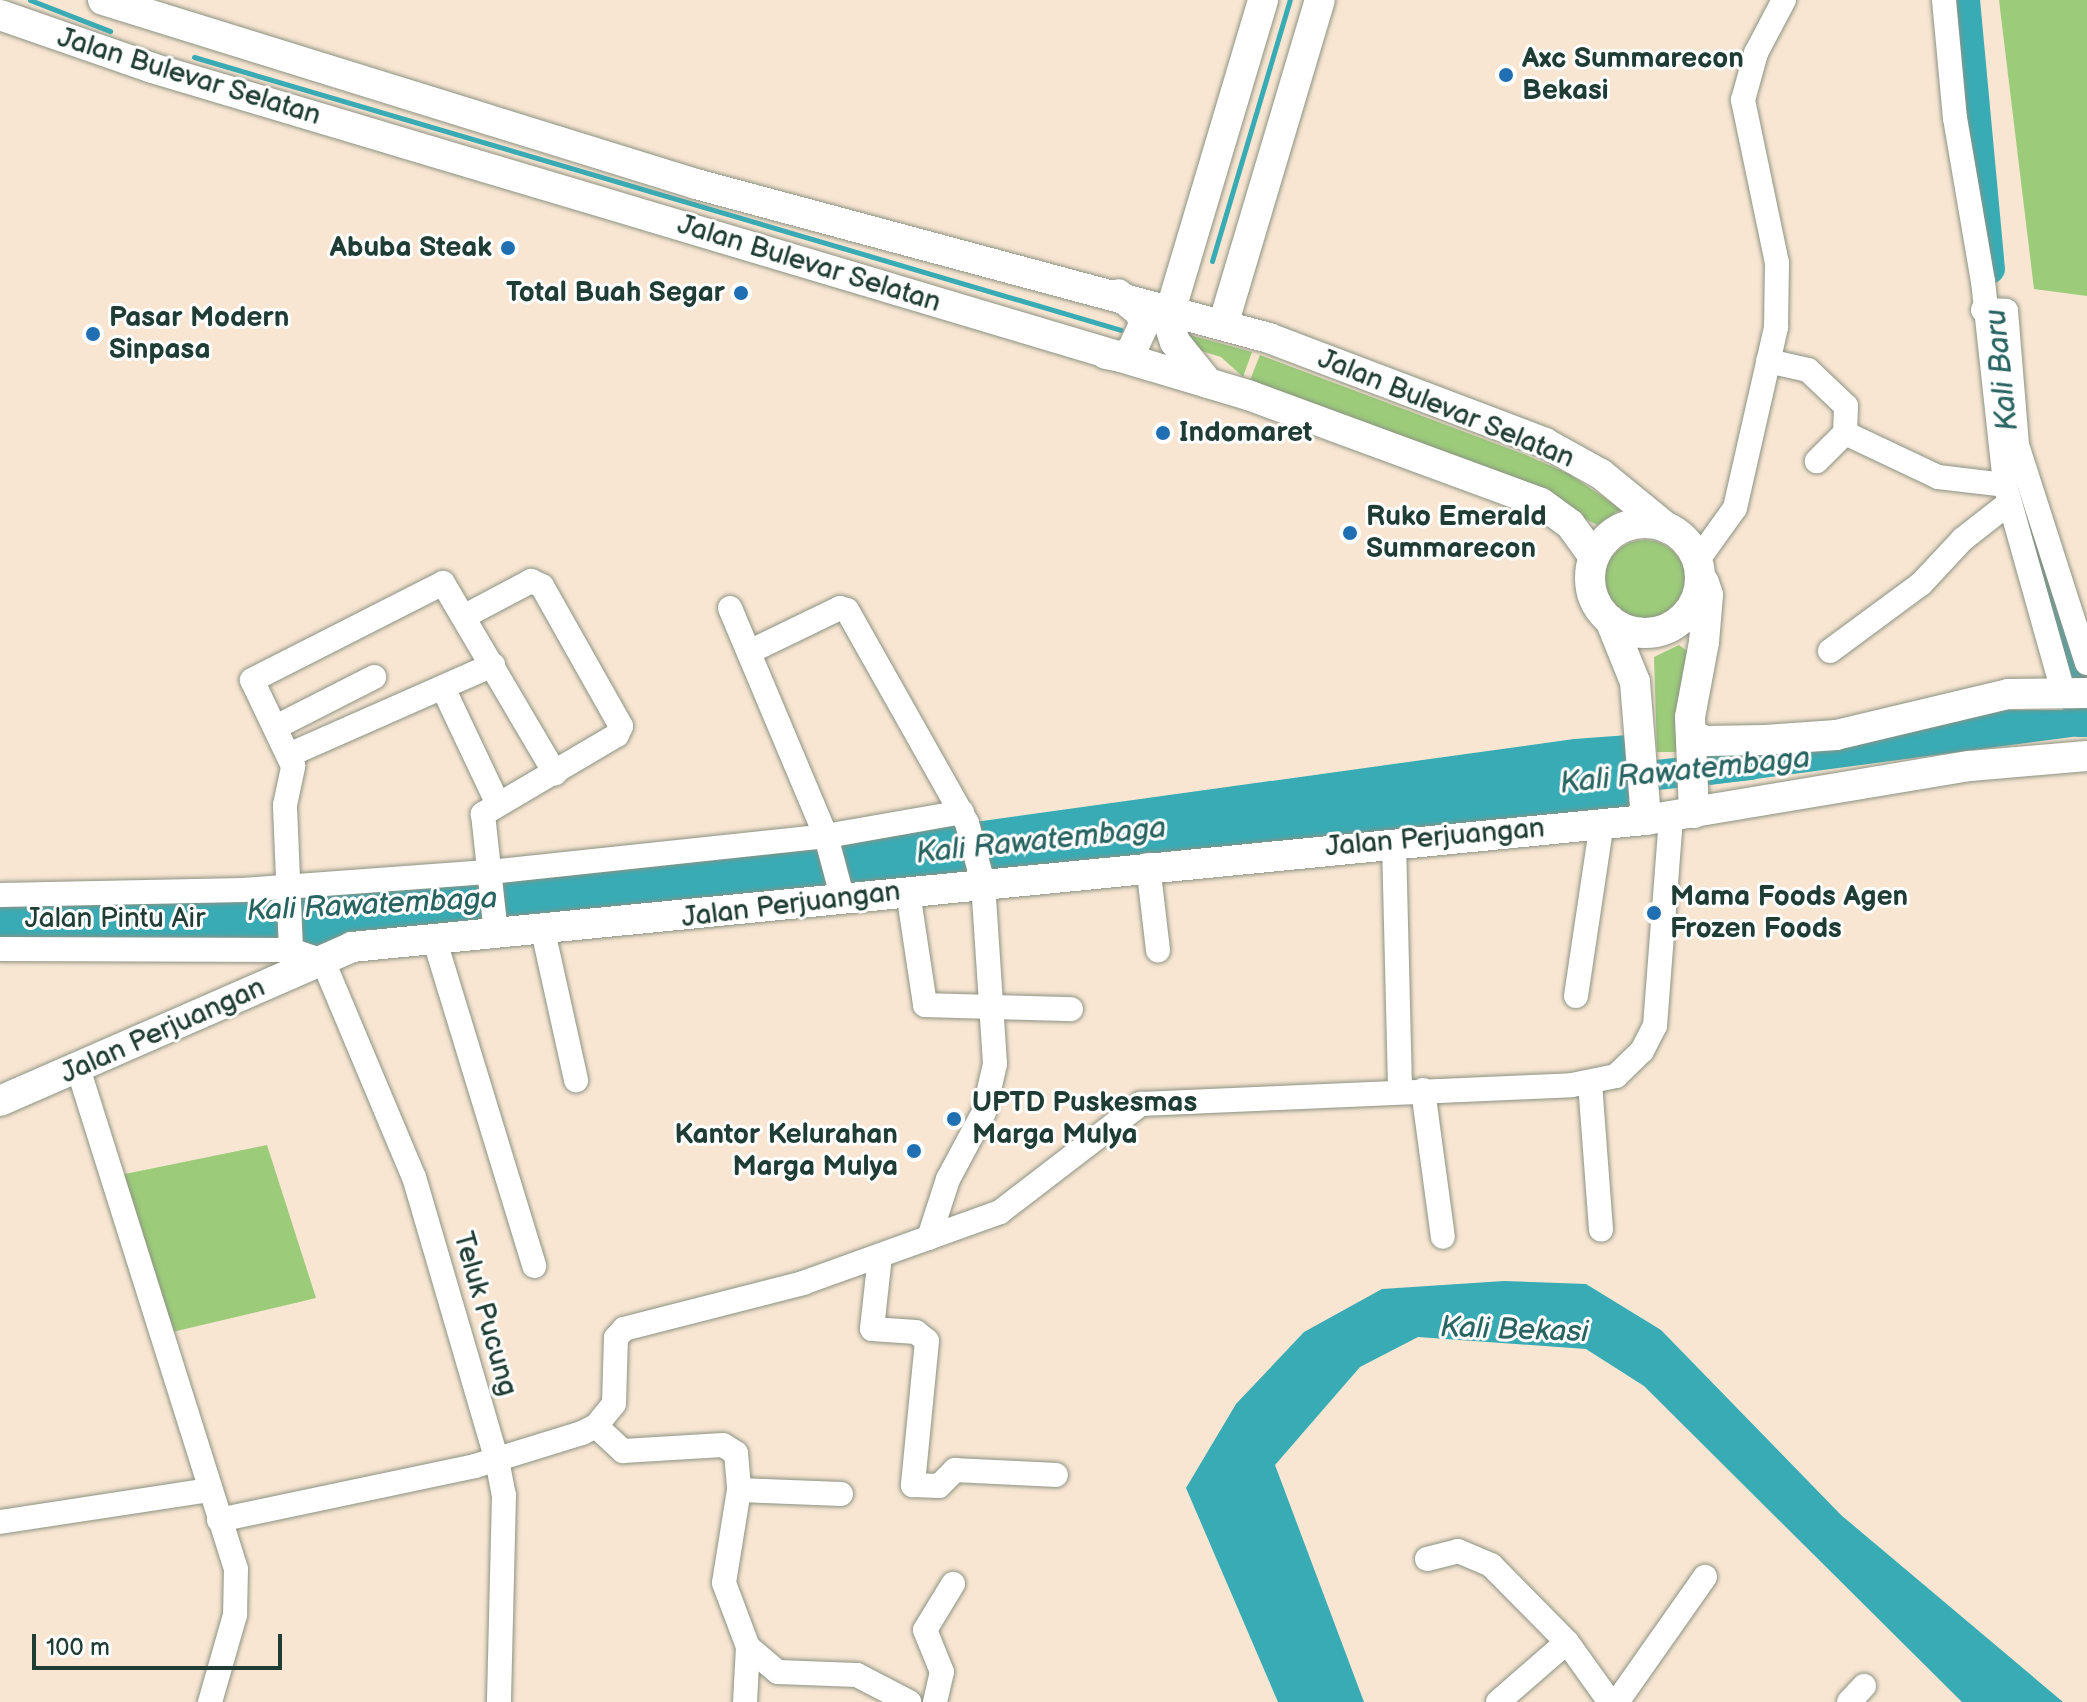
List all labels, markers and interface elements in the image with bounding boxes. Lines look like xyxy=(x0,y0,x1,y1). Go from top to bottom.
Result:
street label: Jalan Bulevar Selatan xyxy=(53,21,325,133)
place label: Axc Summarecon Bekasi xyxy=(1522,42,1744,108)
marker: Axc Summarecon Bekasi xyxy=(1497,66,1515,84)
street label: Jalan Bulevar Selatan xyxy=(673,208,945,320)
place label: Abuba Steak xyxy=(330,231,492,265)
marker: Abuba Steak xyxy=(499,239,517,257)
place label: Total Buah Segar xyxy=(506,276,725,310)
marker: Total Buah Segar xyxy=(732,284,750,302)
place label: Pasar Modern Sinpasa xyxy=(109,301,289,367)
water label: Kali Baru xyxy=(1978,307,2026,433)
marker: Pasar Modern Sinpasa xyxy=(84,325,102,343)
street label: Jalan Bulevar Selatan xyxy=(1313,342,1579,476)
place label: Indomaret xyxy=(1179,416,1312,450)
marker: Indomaret xyxy=(1154,424,1172,442)
place label: Ruko Emerald Summarecon xyxy=(1366,500,1547,566)
marker: Ruko Emerald Summarecon xyxy=(1341,524,1359,542)
water label: Kali Rawatembaga xyxy=(1558,740,1812,802)
water label: Kali Rawatembaga xyxy=(914,810,1168,872)
street label: Jalan Perjuangan xyxy=(1324,812,1546,864)
street label: Jalan Perjuangan xyxy=(680,875,902,935)
water label: Kali Rawatembaga xyxy=(245,880,499,930)
place label: Mama Foods Agen Frozen Foods xyxy=(1670,880,1908,946)
street label: Jalan Pintu Air xyxy=(25,902,205,936)
marker: Mama Foods Agen Frozen Foods xyxy=(1645,904,1663,922)
street label: Jalan Perjuangan xyxy=(56,971,270,1091)
place label: UPTD Puskesmas Marga Mulya xyxy=(972,1086,1197,1152)
marker: UPTD Puskesmas Marga Mulya xyxy=(943,1108,965,1130)
place label: Kantor Kelurahan Marga Mulya xyxy=(675,1118,898,1184)
marker: Kantor Kelurahan Marga Mulya xyxy=(905,1142,923,1160)
street label: Teluk Pucung xyxy=(446,1228,524,1400)
water label: Kali Bekasi xyxy=(1439,1309,1589,1351)
scale bar xyxy=(36,1618,286,1668)
text: 100 m xyxy=(46,1633,110,1662)

